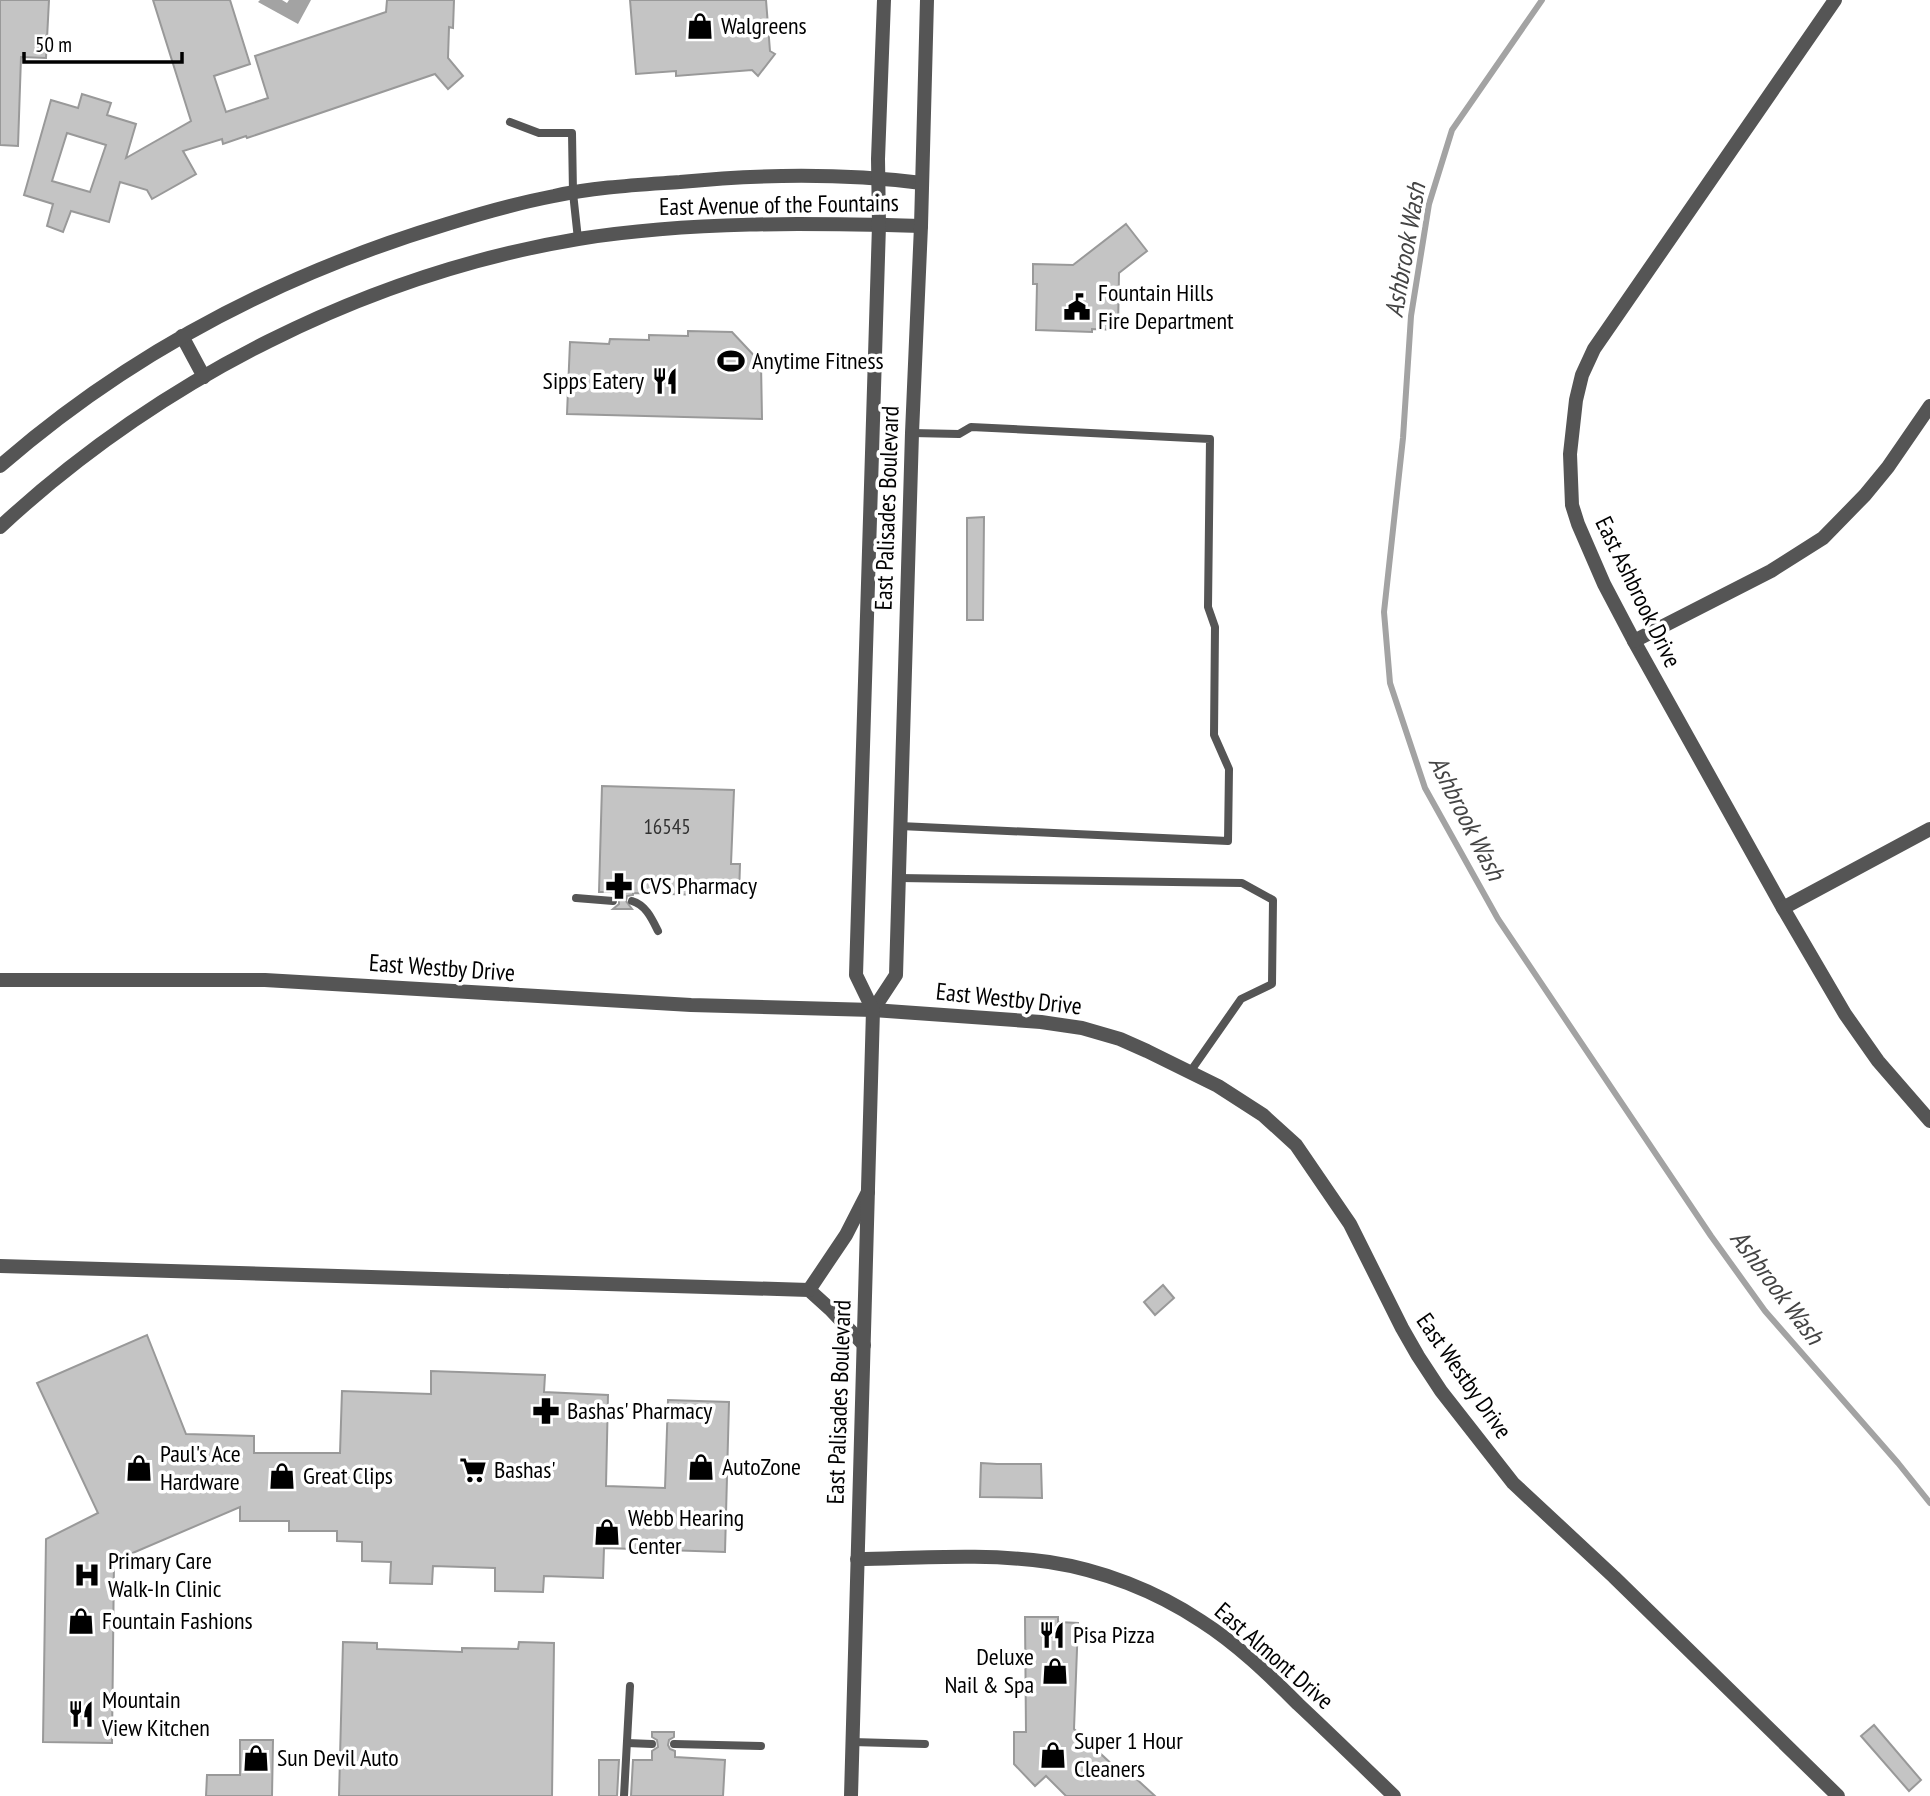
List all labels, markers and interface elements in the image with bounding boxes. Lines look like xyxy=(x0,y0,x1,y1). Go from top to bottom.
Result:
place label: Walgreens xyxy=(721,10,807,41)
shop icon: Walgreens xyxy=(685,11,715,41)
scale bar xyxy=(24,21,182,65)
text: 50 m xyxy=(35,31,72,58)
water label: Ashbrook Wash xyxy=(1377,179,1433,319)
street label: East Avenue of the Fountains xyxy=(659,187,899,222)
place label: Fountain Hills Fire Department xyxy=(1098,277,1234,336)
public building icon: Fountain Hills Fire Department xyxy=(1062,292,1092,322)
place label: Anytime Fitness xyxy=(752,345,884,376)
sports icon: Anytime Fitness xyxy=(716,346,746,376)
place label: Sipps Eatery xyxy=(543,365,644,396)
restaurant icon: Sipps Eatery xyxy=(650,366,680,396)
street label: East Palisades Boulevard xyxy=(867,405,906,611)
street label: East Ashbrook Drive xyxy=(1589,511,1688,672)
water label: Ashbrook Wash xyxy=(1422,750,1514,887)
house number: 16545 xyxy=(643,813,691,840)
place label: CVS Pharmacy xyxy=(640,870,757,901)
pharmacy icon: CVS Pharmacy xyxy=(604,871,634,901)
street label: East Westby Drive xyxy=(368,947,516,988)
street label: East Westby Drive xyxy=(935,975,1083,1022)
water label: Ashbrook Wash xyxy=(1724,1223,1832,1352)
street label: East Palisades Boulevard xyxy=(819,1299,858,1505)
street label: East Westby Drive xyxy=(1410,1307,1519,1445)
place label: Bashas' Pharmacy xyxy=(567,1395,712,1426)
pharmacy icon: Bashas' Pharmacy xyxy=(531,1396,561,1426)
place label: Paul's Ace Hardware xyxy=(160,1438,241,1497)
place label: AutoZone xyxy=(722,1451,801,1482)
shop icon: AutoZone xyxy=(686,1452,716,1482)
shop icon: Paul's Ace Hardware xyxy=(124,1453,154,1483)
place label: Bashas' xyxy=(494,1454,556,1485)
supermarket icon: Bashas' xyxy=(458,1455,488,1485)
place label: Great Clips xyxy=(303,1460,393,1491)
shop icon: Great Clips xyxy=(267,1461,297,1491)
place label: Webb Hearing Center xyxy=(628,1502,744,1561)
shop icon: Webb Hearing Center xyxy=(592,1517,622,1547)
place label: Primary Care Walk-In Clinic xyxy=(108,1545,222,1604)
hospital icon: Primary Care Walk-In Clinic xyxy=(72,1560,102,1590)
street label: East Almont Drive xyxy=(1208,1595,1340,1716)
place label: Fountain Fashions xyxy=(102,1605,253,1636)
shop icon: Fountain Fashions xyxy=(66,1606,96,1636)
place label: Pisa Pizza xyxy=(1073,1619,1155,1650)
restaurant icon: Pisa Pizza xyxy=(1037,1620,1067,1650)
place label: Deluxe Nail & Spa xyxy=(944,1641,1034,1700)
shop icon: Deluxe Nail & Spa xyxy=(1040,1656,1070,1686)
place label: Mountain View Kitchen xyxy=(101,1684,210,1743)
restaurant icon: Mountain View Kitchen xyxy=(66,1699,96,1729)
place label: Super 1 Hour Cleaners xyxy=(1074,1725,1183,1784)
shop icon: Super 1 Hour Cleaners xyxy=(1038,1740,1068,1770)
place label: Sun Devil Auto xyxy=(277,1742,399,1773)
shop icon: Sun Devil Auto xyxy=(241,1743,271,1773)

